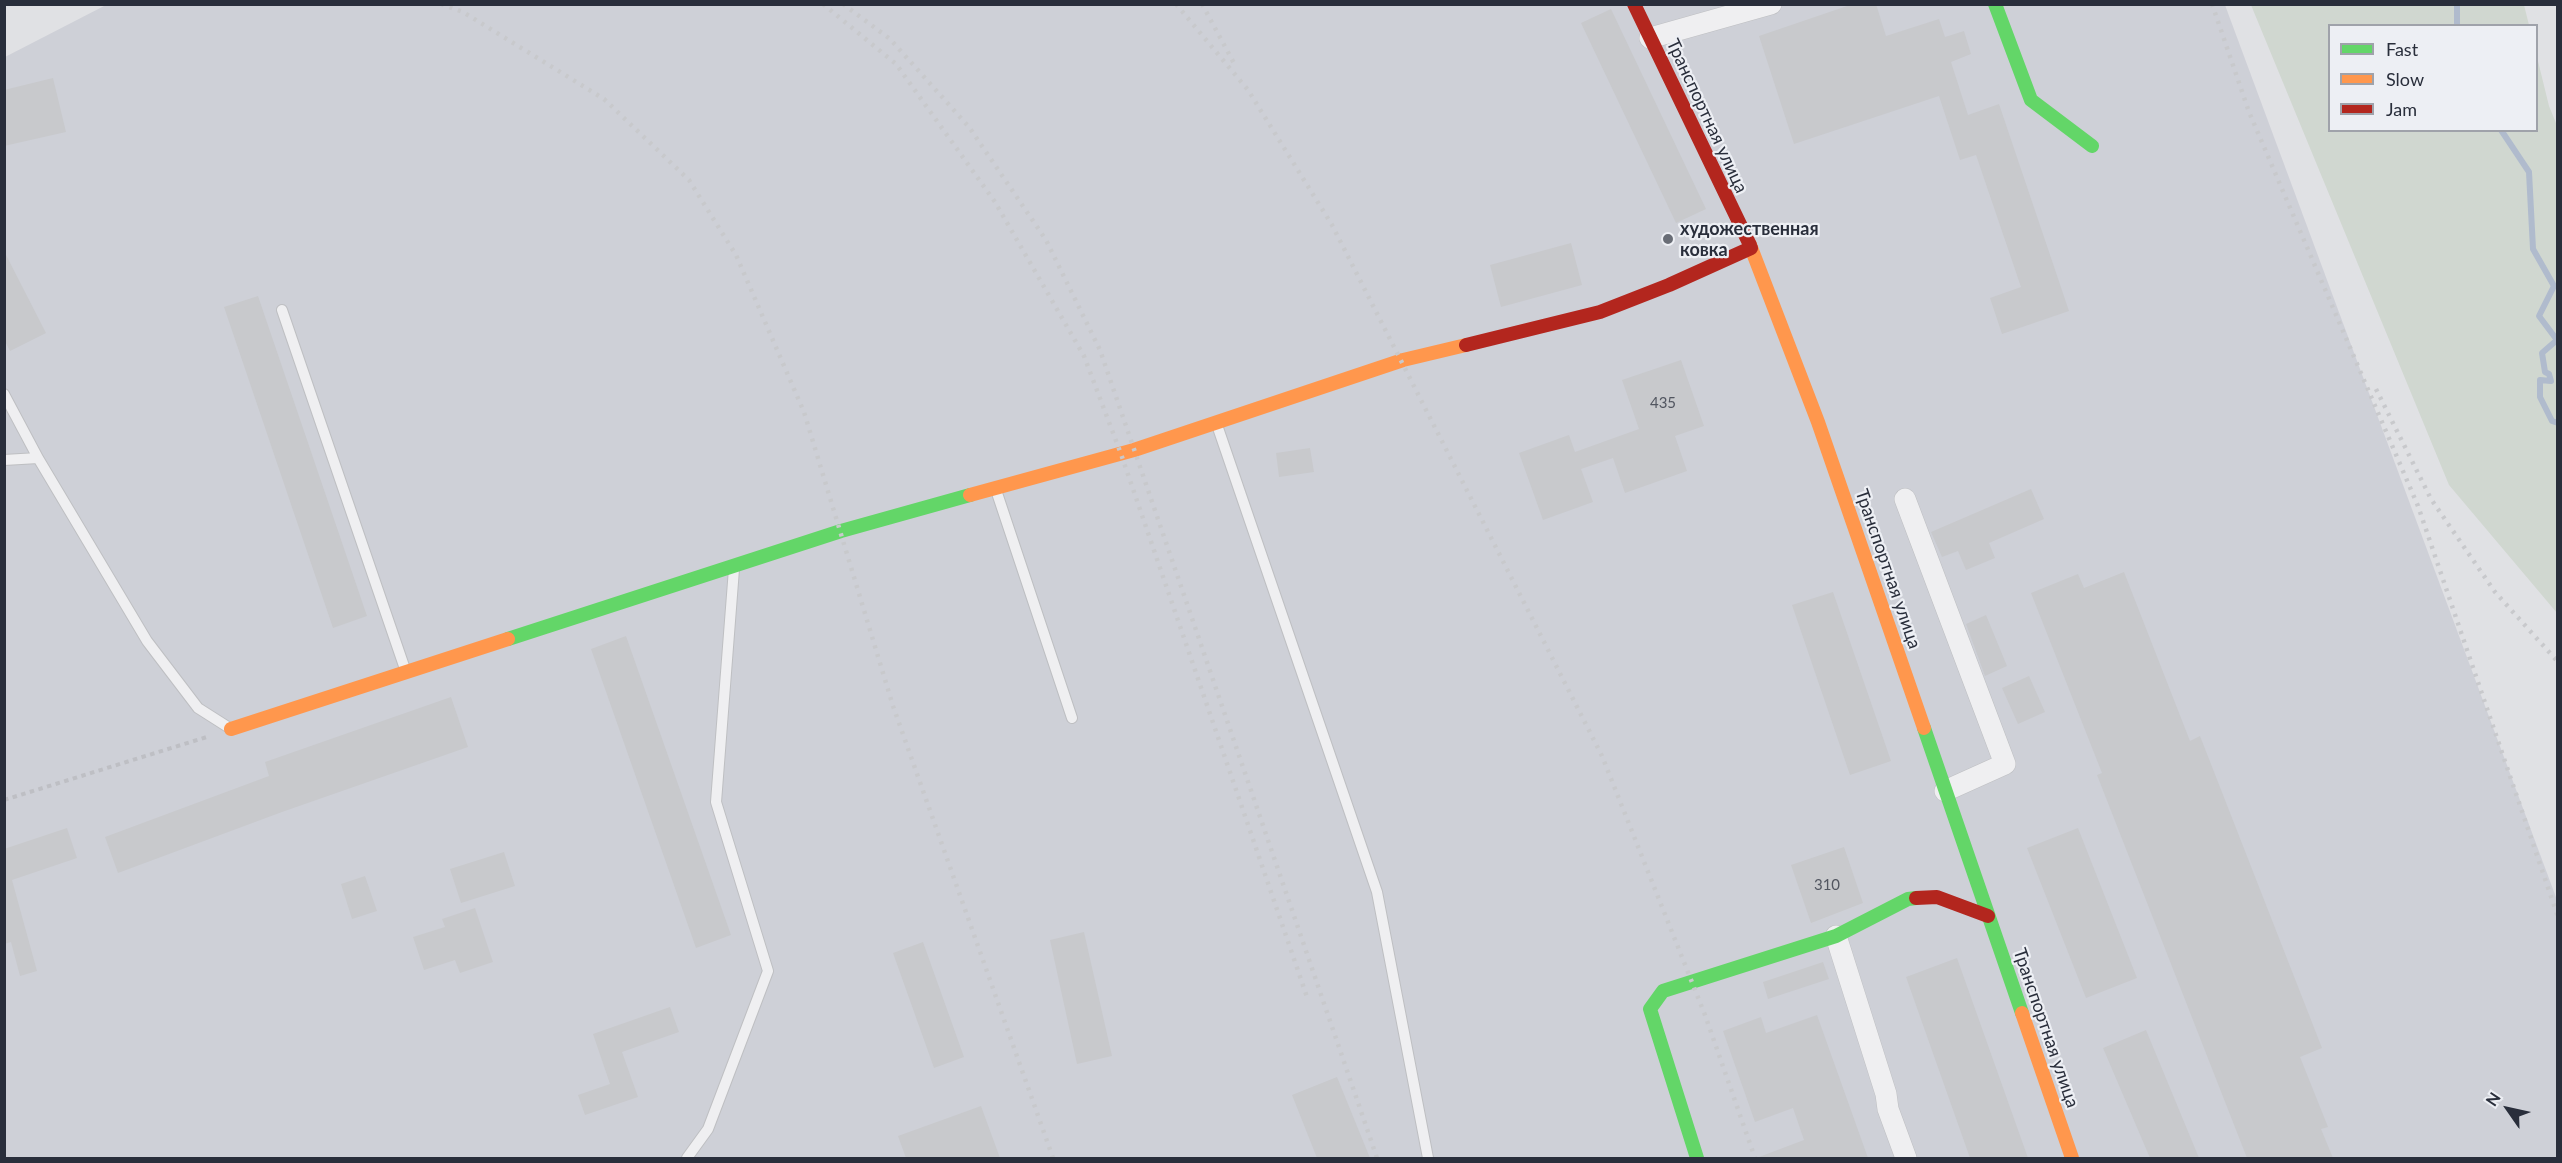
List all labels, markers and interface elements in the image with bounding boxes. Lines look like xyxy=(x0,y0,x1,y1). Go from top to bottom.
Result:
legend xyxy=(2328,24,2538,132)
street label: Транспортная улица xyxy=(1662,36,1752,196)
text: Fast xyxy=(2386,38,2418,60)
text: Slow xyxy=(2386,68,2424,90)
text: Jam xyxy=(2386,98,2417,120)
place label: художественная ковка xyxy=(1680,218,1819,260)
marker: художественная ковка xyxy=(1661,232,1675,246)
house number: 435 xyxy=(1650,394,1676,412)
street label: Транспортная улица xyxy=(1851,486,1925,652)
house number: 310 xyxy=(1814,876,1840,894)
street label: Транспортная улица xyxy=(2009,945,2083,1111)
north arrow xyxy=(2478,1079,2538,1139)
text: N xyxy=(2481,1088,2504,1109)

